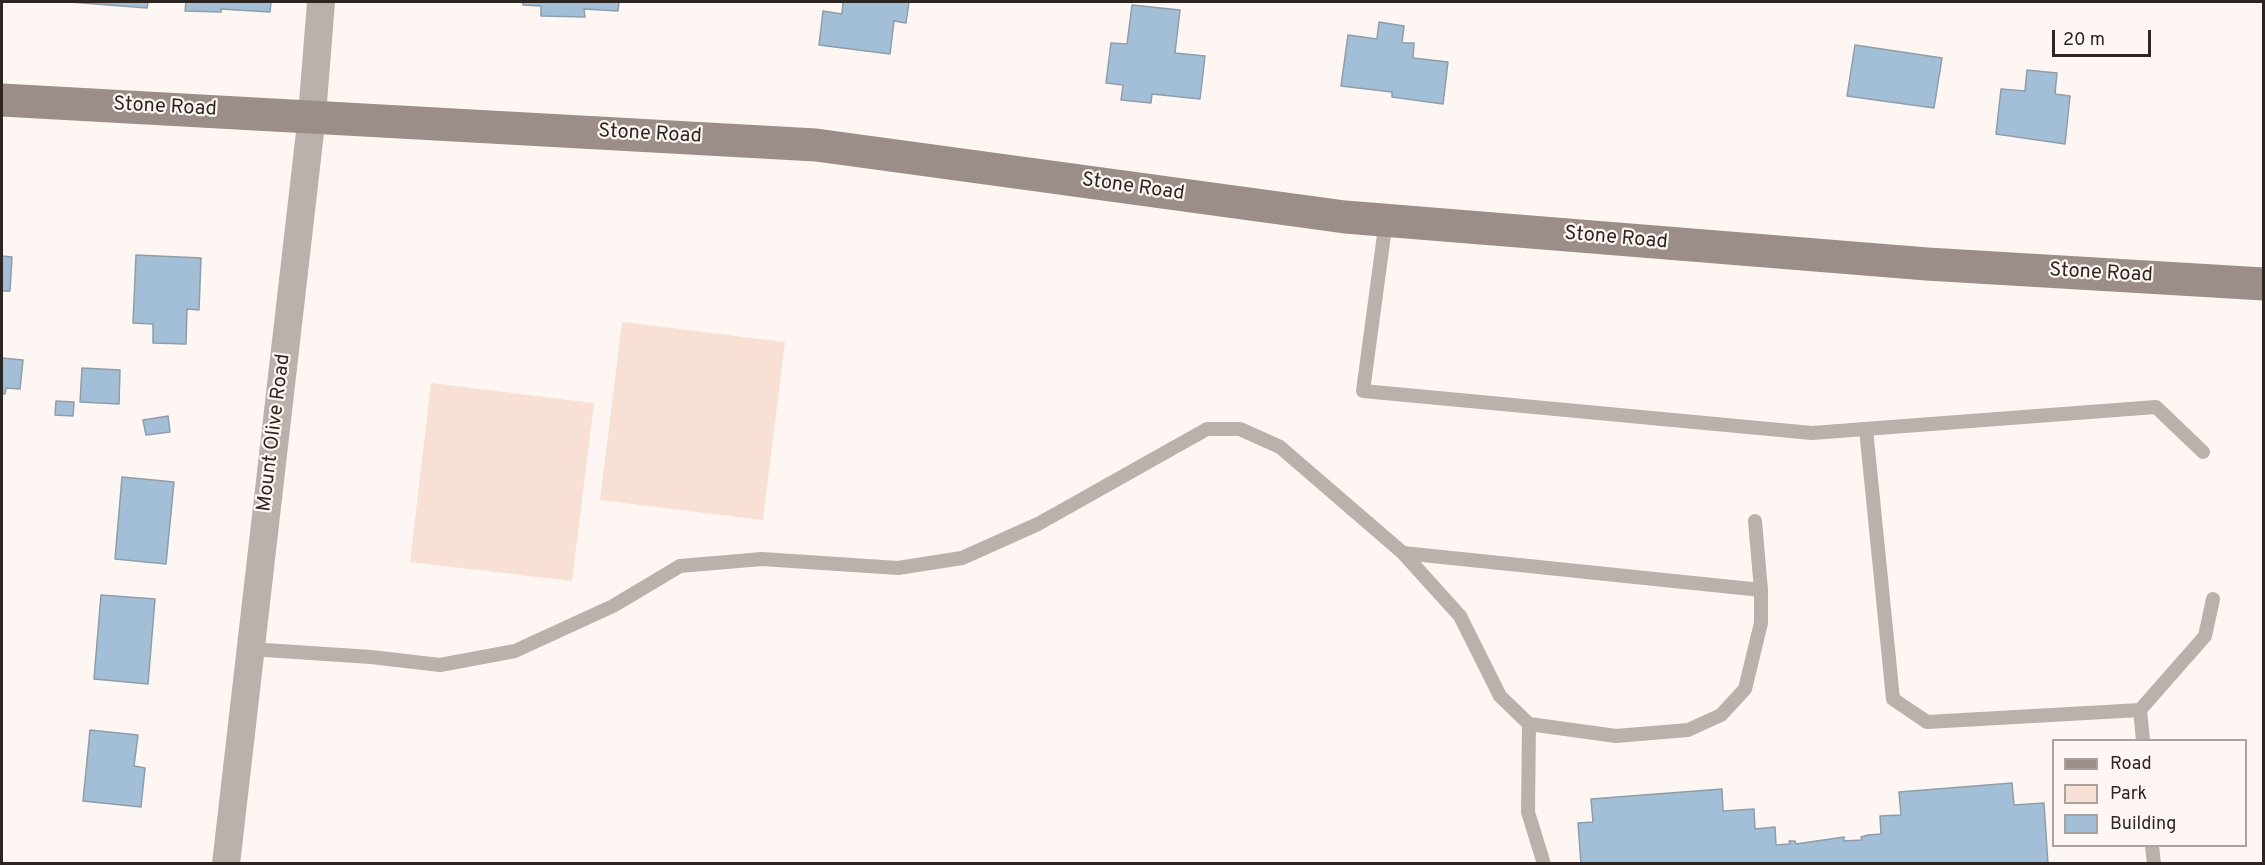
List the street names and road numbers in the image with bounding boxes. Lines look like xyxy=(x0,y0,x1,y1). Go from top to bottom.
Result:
street label: Stone Road xyxy=(113,93,217,123)
street label: Stone Road xyxy=(598,120,702,150)
street label: Stone Road xyxy=(1080,169,1186,207)
street label: Stone Road xyxy=(1563,223,1669,255)
street label: Stone Road xyxy=(2049,259,2153,289)
street label: Mount Olive Road xyxy=(253,353,297,513)

